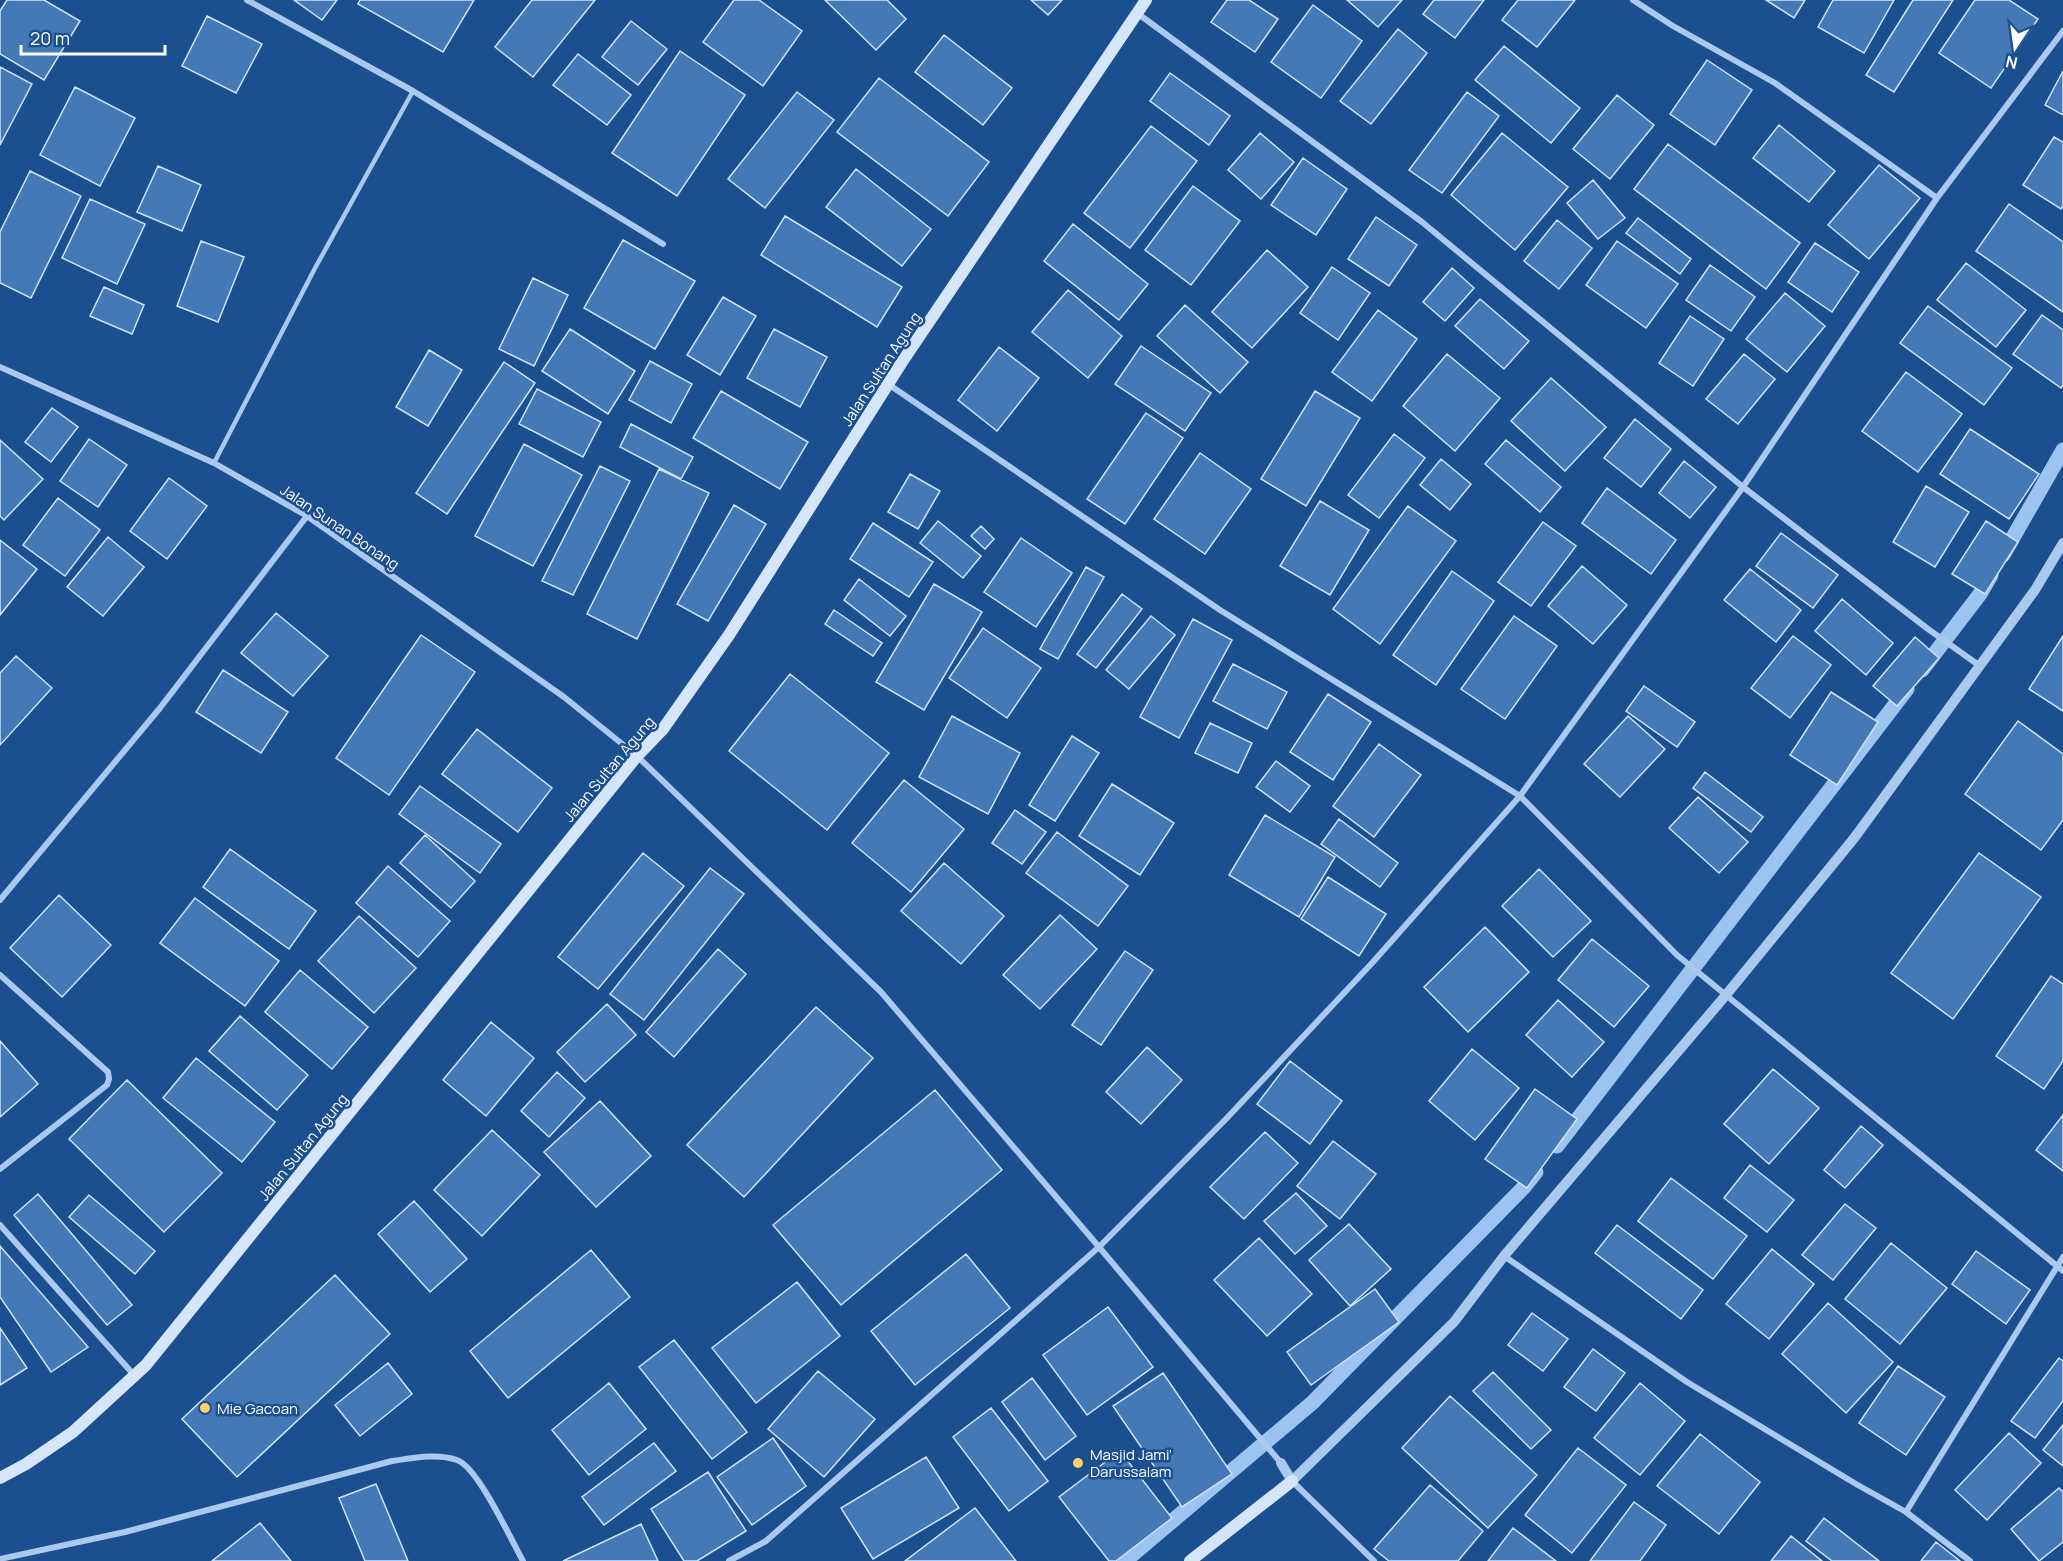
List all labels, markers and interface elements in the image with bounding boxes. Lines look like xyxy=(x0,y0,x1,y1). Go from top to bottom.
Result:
scale bar xyxy=(21,18,165,56)
north arrow xyxy=(1985,18,2045,78)
text: 20 m xyxy=(30,26,70,50)
text: N xyxy=(2004,51,2020,75)
street label: Jalan Sultan Agung xyxy=(836,308,926,430)
street label: Jalan Sunan Bonang xyxy=(276,479,404,575)
street label: Jalan Sultan Agung xyxy=(559,712,659,826)
street label: Jalan Sultan Agung xyxy=(253,1089,353,1205)
place label: Mie Gacoan xyxy=(217,1398,298,1419)
marker: Mie Gacoan xyxy=(198,1401,212,1415)
place label: Masjid Jami' Darussalam xyxy=(1090,1444,1172,1482)
marker: Masjid Jami' Darussalam xyxy=(1071,1456,1085,1470)

